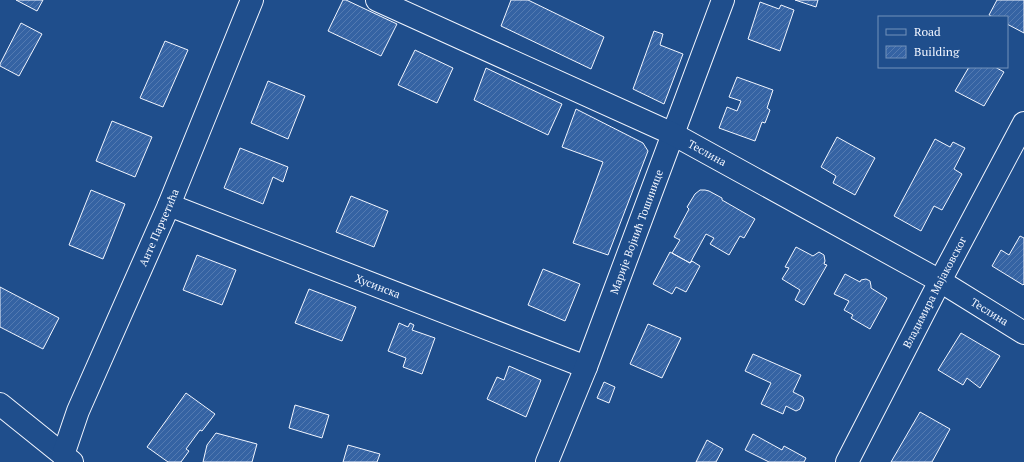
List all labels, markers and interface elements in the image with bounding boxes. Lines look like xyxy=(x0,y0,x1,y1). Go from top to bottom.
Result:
legend xyxy=(878,16,1008,68)
text: Road xyxy=(914,24,941,39)
text: Building xyxy=(914,44,960,59)
street label: Теслина xyxy=(686,137,729,169)
street label: Марије Војнић Тошинице xyxy=(607,167,666,296)
street label: Анте Парчетића xyxy=(136,186,182,269)
street label: Владимира Мајаковског xyxy=(900,234,970,350)
street label: Хусинска xyxy=(353,271,403,301)
street label: Теслина xyxy=(968,295,1011,329)

